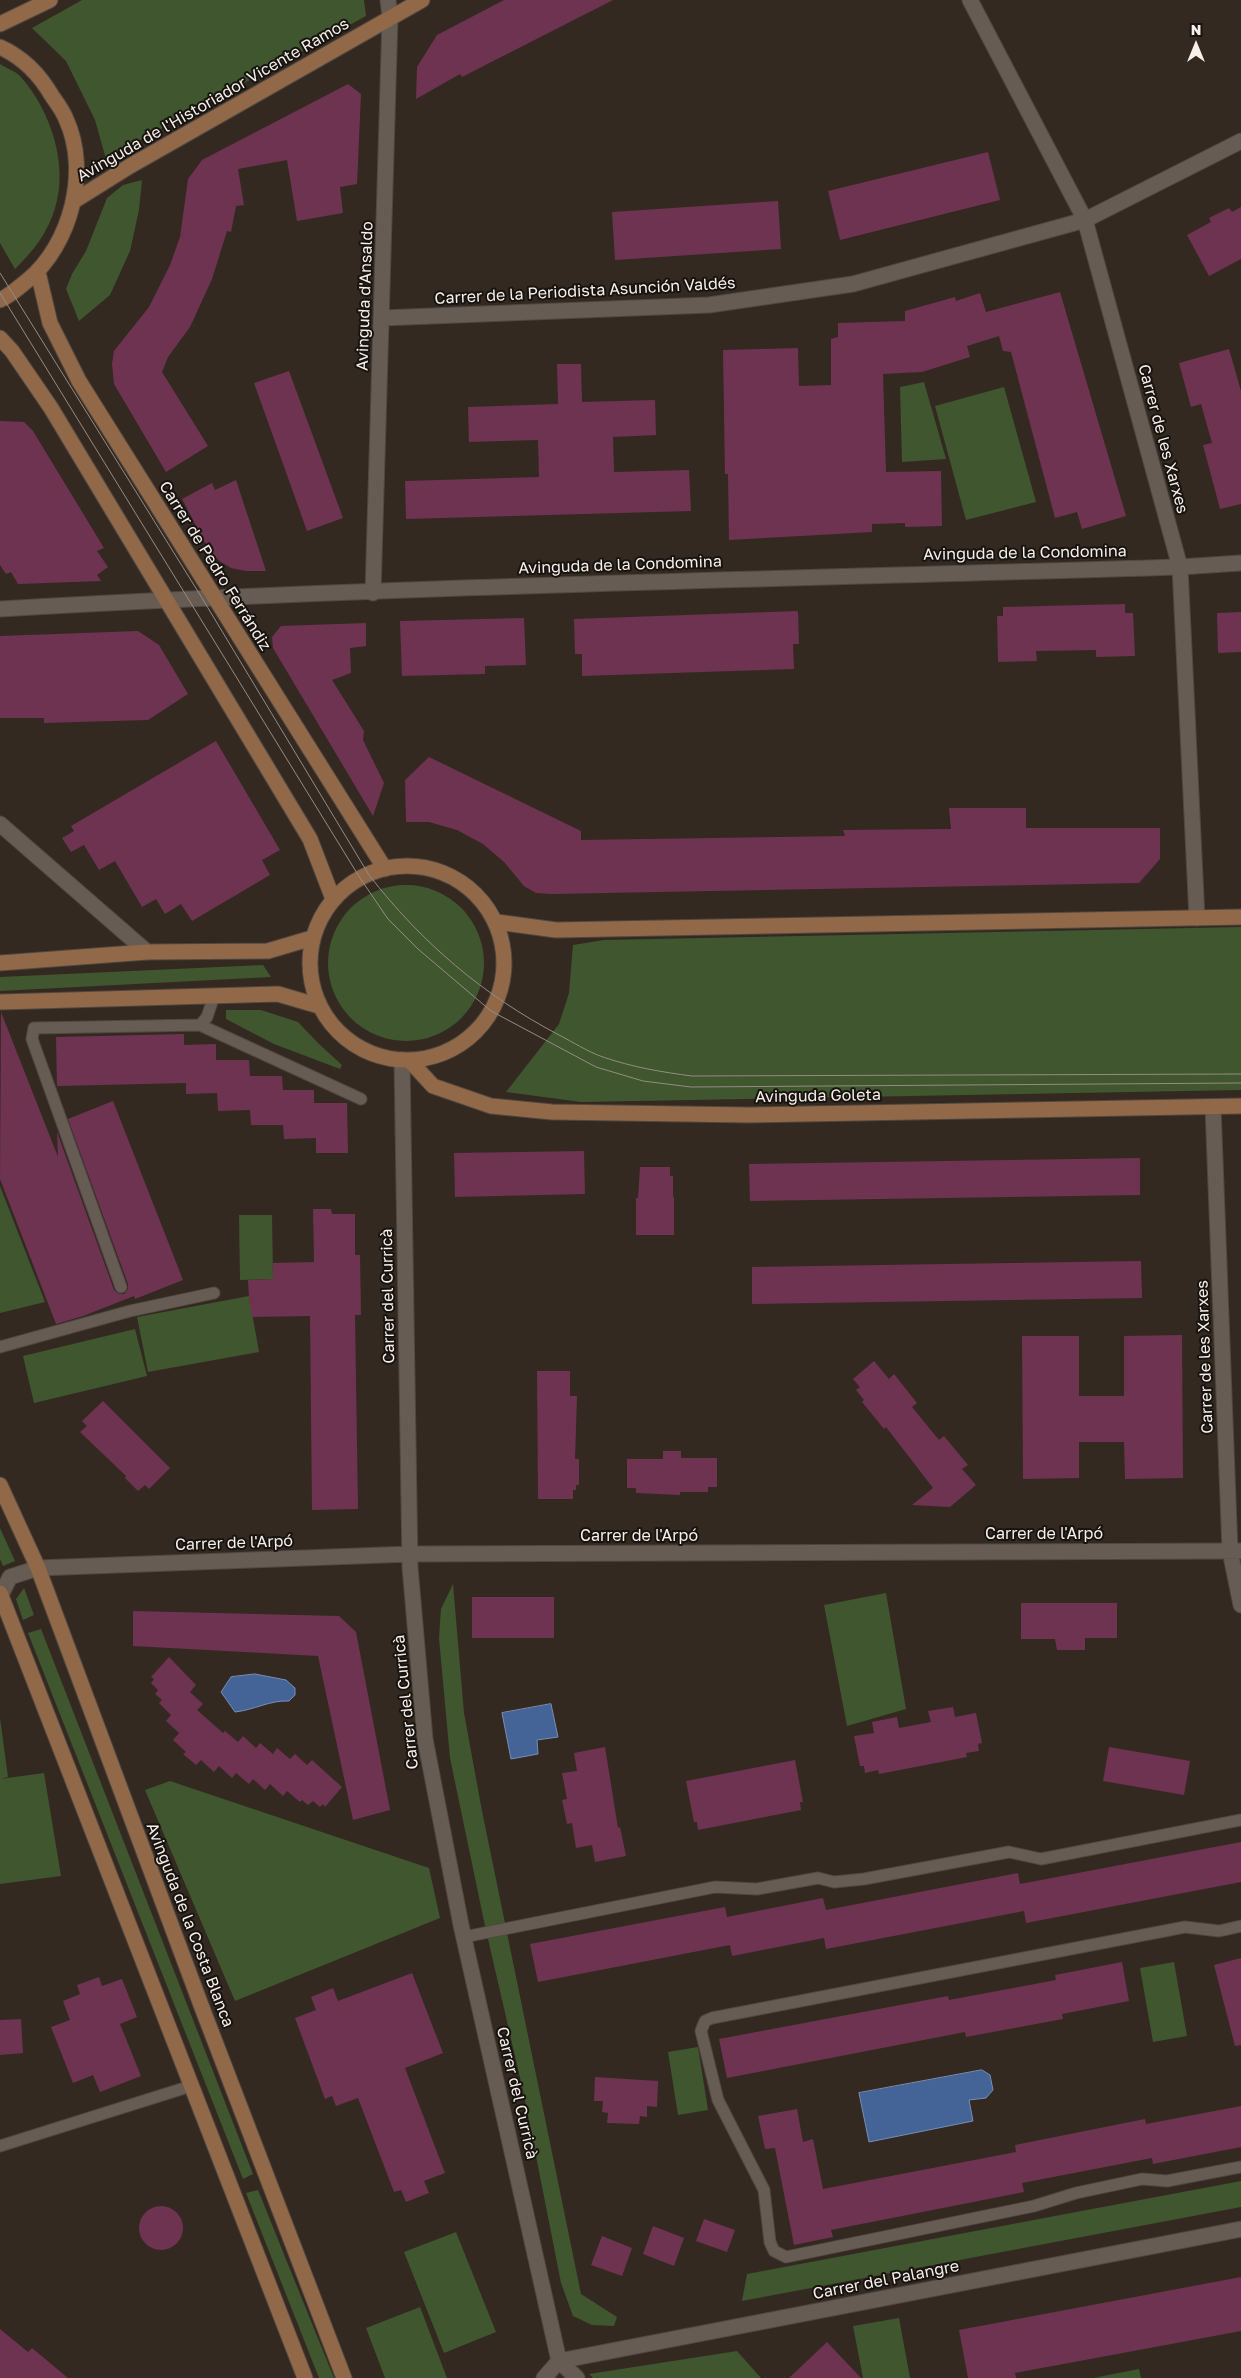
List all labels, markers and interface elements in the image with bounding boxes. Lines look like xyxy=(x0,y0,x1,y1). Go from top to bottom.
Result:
street label: Avinguda de l'Historiador Vicente Ramos xyxy=(74,14,352,186)
north arrow xyxy=(1171,20,1221,70)
text: N xyxy=(1191,21,1201,38)
street label: Avinguda d'Ansaldo xyxy=(353,221,377,371)
street label: Carrer de la Periodista Asunción Valdés xyxy=(434,274,736,308)
street label: Carrer de les Xarxes xyxy=(1134,362,1192,516)
street label: Carrer de Pedro Ferrándiz xyxy=(155,478,275,654)
street label: Avinguda de la Condomina xyxy=(923,542,1127,564)
street label: Avinguda de la Condomina xyxy=(518,552,722,578)
street label: Avinguda Goleta xyxy=(755,1085,881,1107)
street label: Carrer del Curricà xyxy=(377,1228,399,1364)
street label: Carrer de les Xarxes xyxy=(1193,1280,1217,1434)
street label: Carrer de l'Arpó xyxy=(985,1524,1103,1544)
street label: Carrer de l'Arpó xyxy=(580,1526,698,1546)
street label: Carrer de l'Arpó xyxy=(175,1531,293,1555)
street label: Carrer del Curricà xyxy=(389,1634,423,1770)
street label: Avinguda de la Costa Blanca xyxy=(142,1820,238,2030)
street label: Carrer del Curricà xyxy=(492,2025,542,2161)
street label: Carrer del Palangre xyxy=(811,2256,961,2304)

